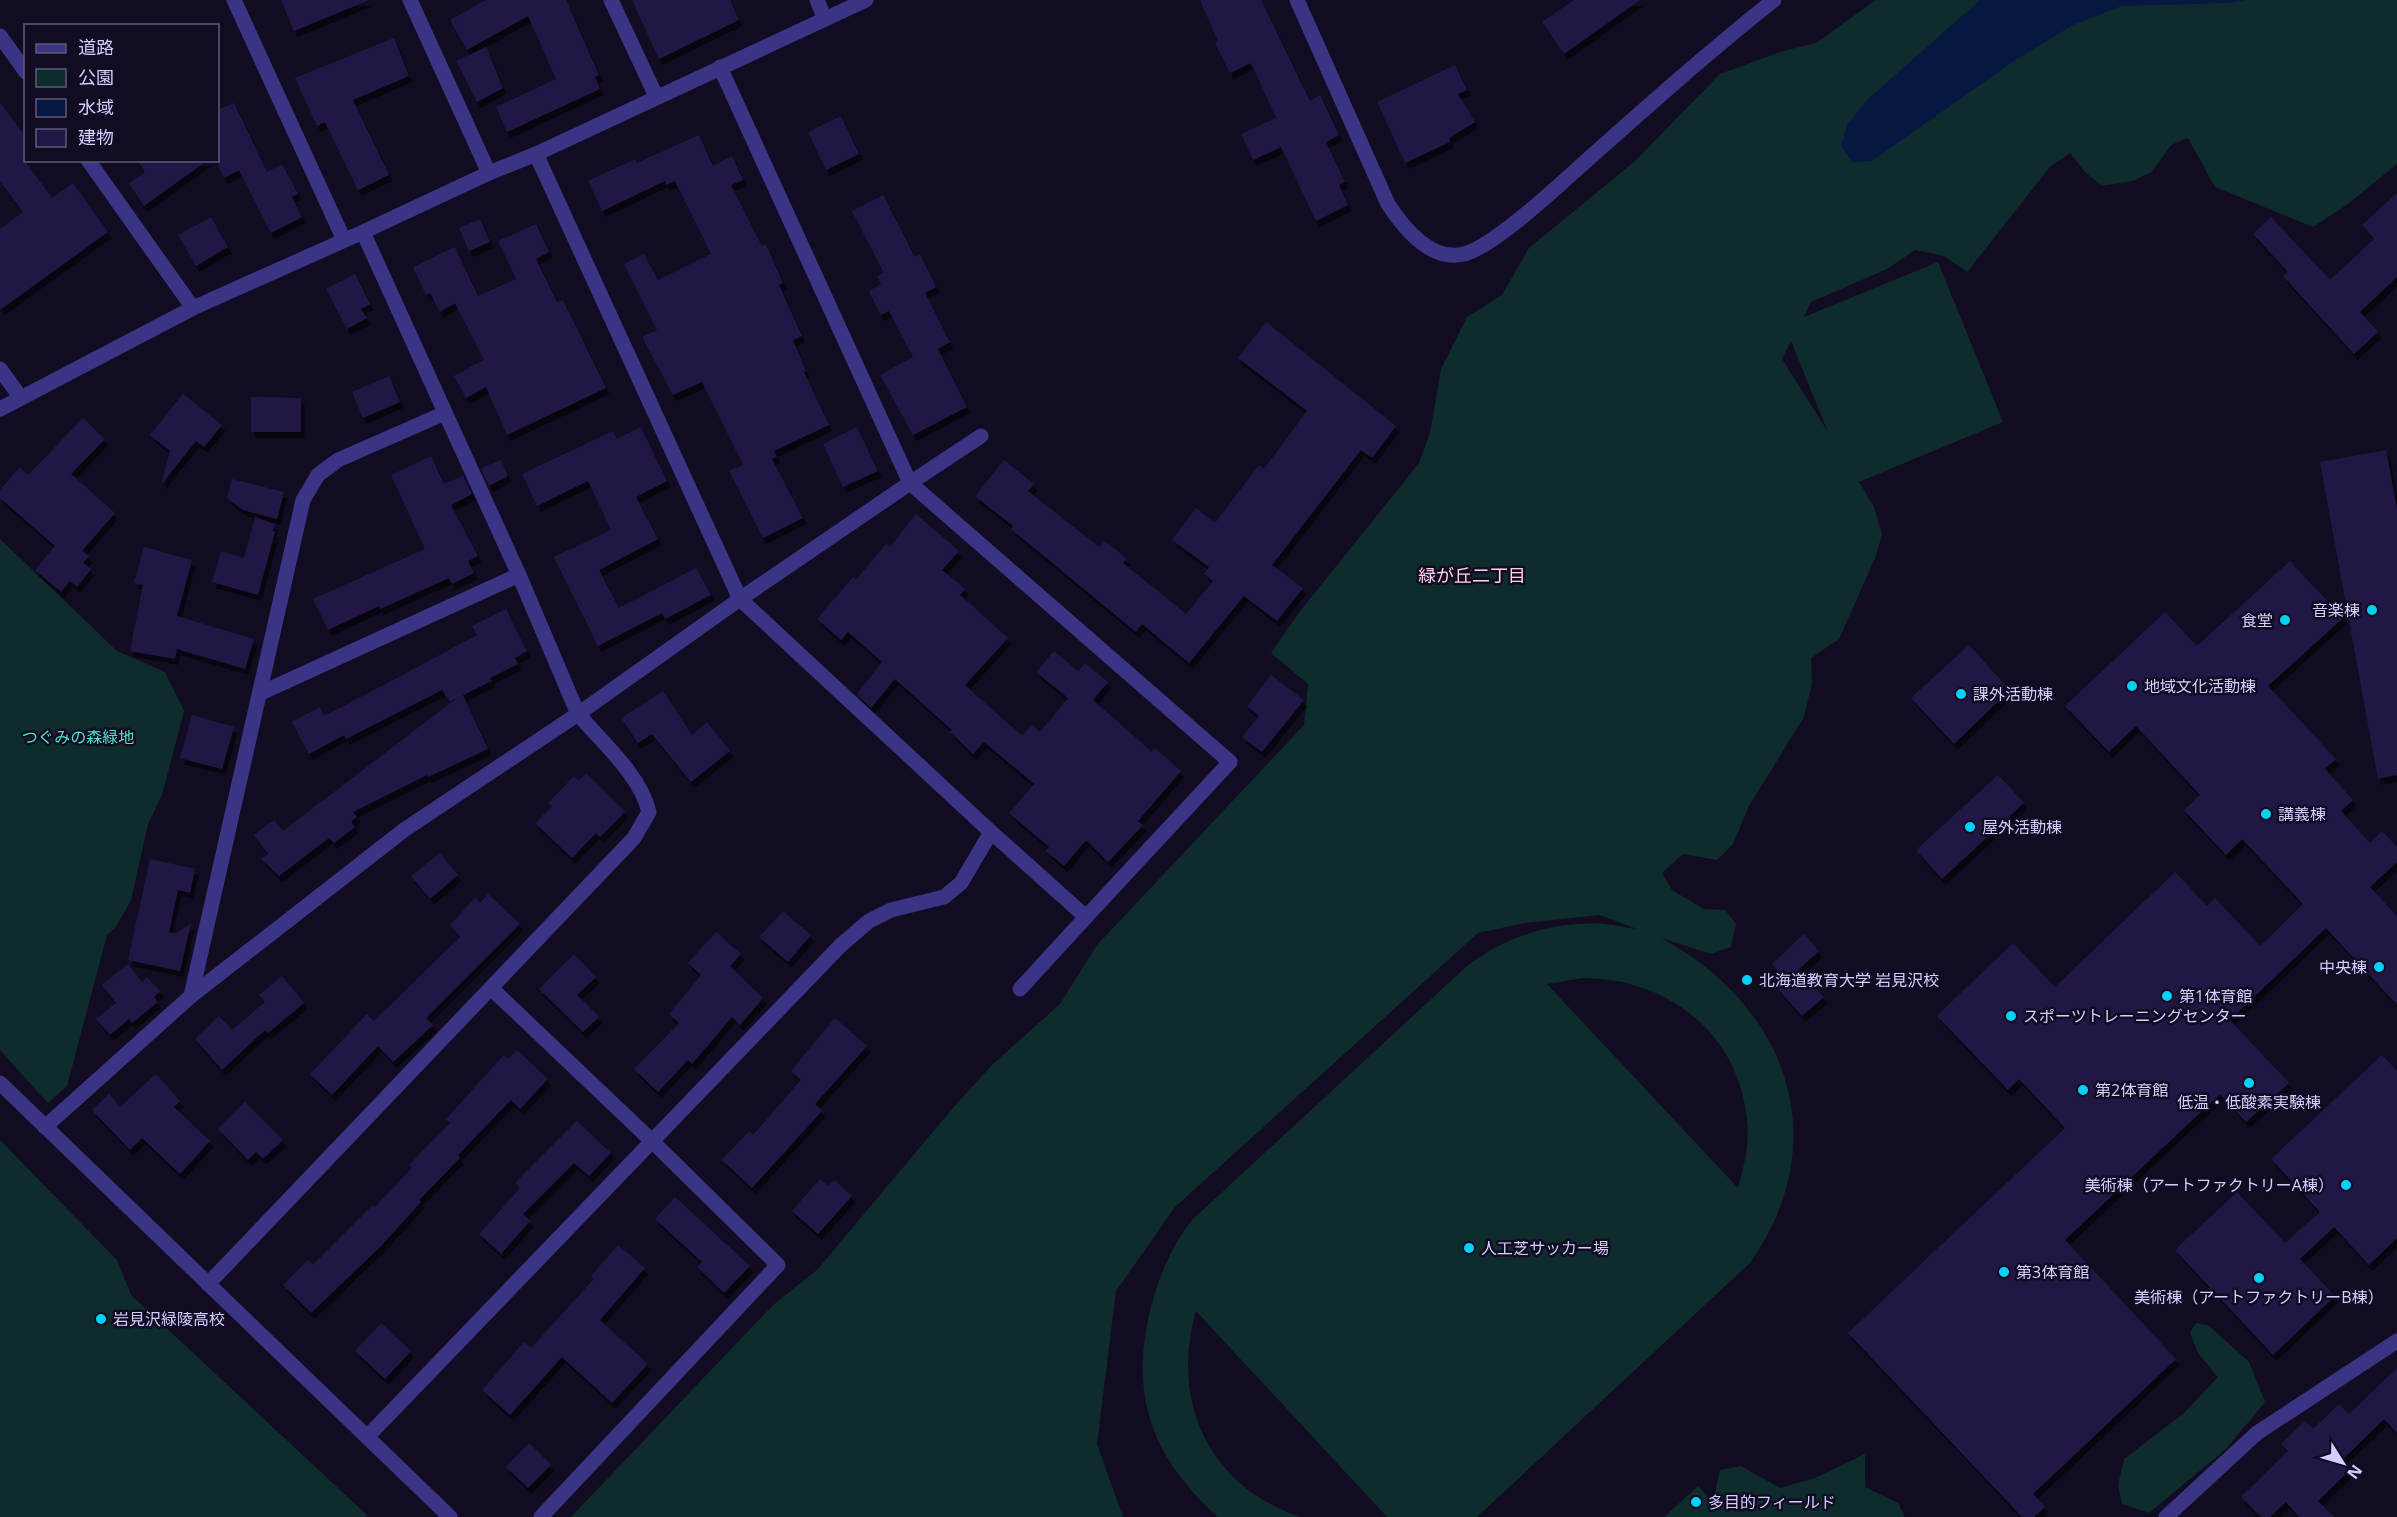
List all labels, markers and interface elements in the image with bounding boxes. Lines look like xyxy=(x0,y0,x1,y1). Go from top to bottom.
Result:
legend xyxy=(24,24,219,162)
text: 道路 xyxy=(78,35,114,59)
text: 公園 xyxy=(78,65,114,89)
text: 水域 xyxy=(78,95,114,119)
text: 建物 xyxy=(78,125,114,149)
district label: 緑が丘二丁目 xyxy=(1418,563,1526,587)
place label: 音楽棟 xyxy=(2312,599,2360,621)
marker: 音楽棟 xyxy=(2365,603,2379,617)
place label: 食堂 xyxy=(2241,609,2273,631)
marker: 食堂 xyxy=(2278,613,2292,627)
place label: 地域文化活動棟 xyxy=(2144,675,2256,697)
marker: 地域文化活動棟 xyxy=(2125,679,2139,693)
place label: 課外活動棟 xyxy=(1973,683,2053,705)
marker: 課外活動棟 xyxy=(1954,687,1968,701)
park label: つぐみの森緑地 xyxy=(22,726,134,748)
place label: 講義棟 xyxy=(2278,803,2326,825)
marker: 講義棟 xyxy=(2259,807,2273,821)
place label: 屋外活動棟 xyxy=(1982,816,2062,838)
marker: 屋外活動棟 xyxy=(1963,820,1977,834)
place label: 中央棟 xyxy=(2319,956,2367,978)
marker: 中央棟 xyxy=(2372,960,2386,974)
place label: 北海道教育大学 岩見沢校 xyxy=(1759,969,1939,991)
marker: 北海道教育大学 岩見沢校 xyxy=(1740,973,1754,987)
place label: 第1体育館 xyxy=(2179,985,2252,1007)
marker: 第1体育館 xyxy=(2160,989,2174,1003)
place label: スポーツトレーニングセンター xyxy=(2023,1005,2247,1027)
marker: スポーツトレーニングセンター xyxy=(2004,1009,2018,1023)
marker: 低温・低酸素実験棟 xyxy=(2242,1076,2256,1090)
place label: 第2体育館 xyxy=(2095,1079,2168,1101)
marker: 第2体育館 xyxy=(2076,1083,2090,1097)
place label: 低温・低酸素実験棟 xyxy=(2177,1091,2321,1113)
place label: 美術棟（アートファクトリーA棟） xyxy=(2085,1174,2334,1196)
marker: 美術棟（アートファクトリーA棟） xyxy=(2339,1178,2353,1192)
place label: 人工芝サッカー場 xyxy=(1481,1237,1609,1259)
marker: 人工芝サッカー場 xyxy=(1462,1241,1476,1255)
place label: 第3体育館 xyxy=(2016,1261,2089,1283)
marker: 第3体育館 xyxy=(1997,1265,2011,1279)
marker: 美術棟（アートファクトリーB棟） xyxy=(2252,1271,2266,1285)
place label: 美術棟（アートファクトリーB棟） xyxy=(2134,1286,2384,1308)
place label: 岩見沢緑陵高校 xyxy=(113,1308,225,1330)
marker: 岩見沢緑陵高校 xyxy=(94,1312,108,1326)
north arrow xyxy=(2313,1433,2373,1493)
text: N xyxy=(2342,1460,2368,1484)
place label: 多目的フィールド xyxy=(1708,1491,1836,1513)
marker: 多目的フィールド xyxy=(1689,1495,1703,1509)

